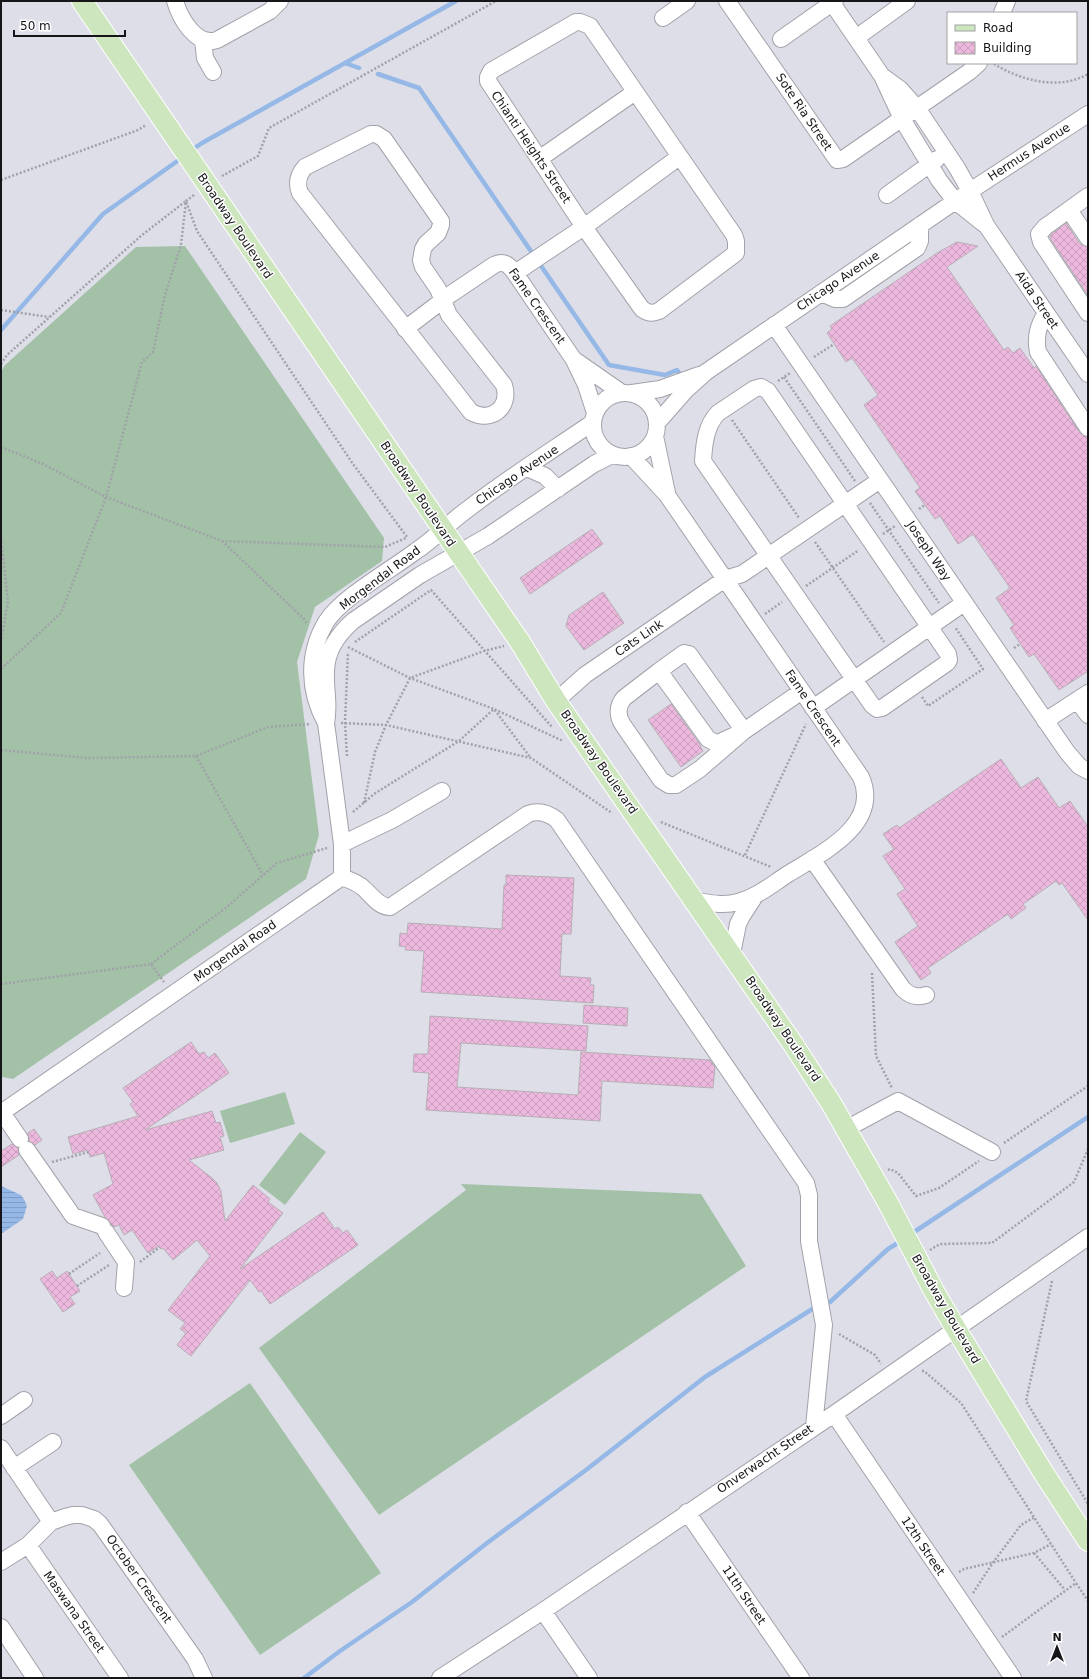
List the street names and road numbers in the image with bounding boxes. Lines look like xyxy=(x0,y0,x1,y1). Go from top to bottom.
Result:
street label: Sote Ria Street xyxy=(773,71,835,154)
street label: Chianti Heights Street xyxy=(488,88,574,206)
street label: Hermus Avenue xyxy=(985,120,1073,184)
street label: Broadway Boulevard xyxy=(195,171,275,281)
street label: Chicago Avenue xyxy=(794,248,882,314)
street label: Fame Crescent xyxy=(506,266,568,347)
street label: Aida Street xyxy=(1013,268,1062,332)
street label: Broadway Boulevard xyxy=(378,439,458,549)
street label: Chicago Avenue xyxy=(473,442,561,508)
street label: Joseph Way xyxy=(903,518,954,584)
street label: Morgendal Road xyxy=(337,543,423,613)
street label: Cats Link xyxy=(612,617,666,659)
street label: Fame Crescent xyxy=(782,667,844,749)
street label: Broadway Boulevard xyxy=(558,707,640,817)
street label: Morgendal Road xyxy=(191,917,279,985)
street label: Broadway Boulevard xyxy=(743,974,823,1084)
street label: Broadway Boulevard xyxy=(909,1252,983,1366)
street label: Onverwacht Street xyxy=(714,1421,816,1496)
street label: 12th Street xyxy=(898,1514,948,1578)
street label: October Crescent xyxy=(103,1532,175,1626)
street label: 11th Street xyxy=(719,1563,769,1627)
street label: Maswana Street xyxy=(41,1569,108,1656)

